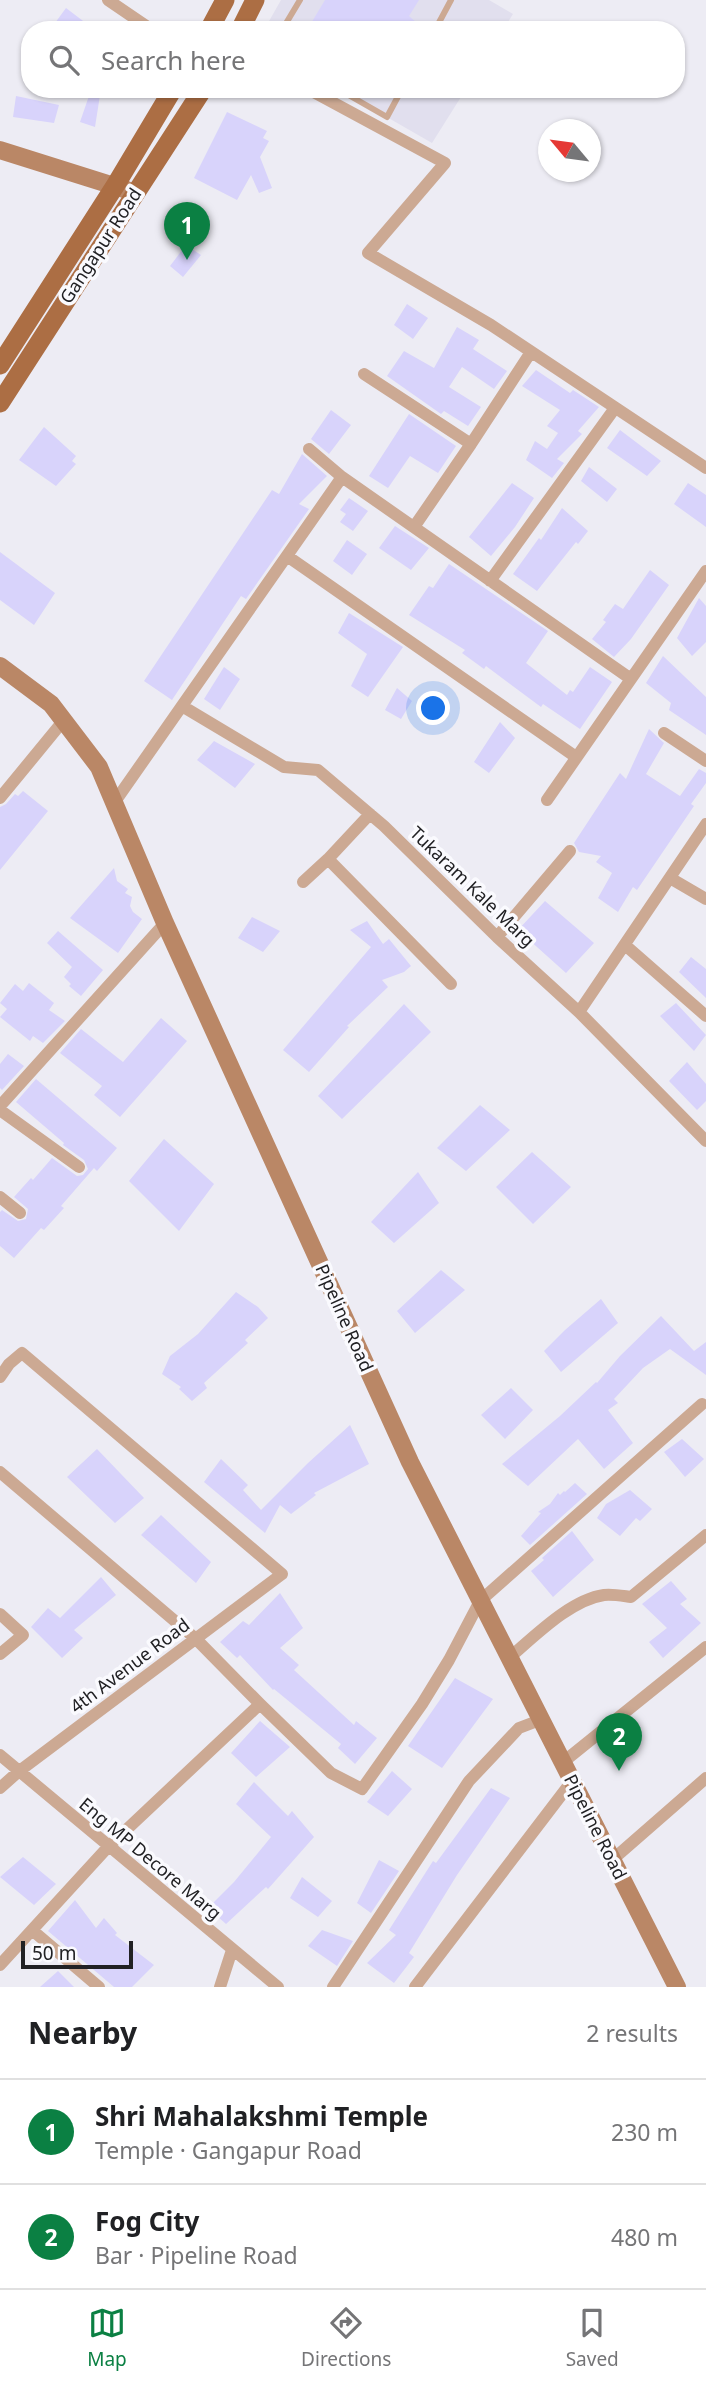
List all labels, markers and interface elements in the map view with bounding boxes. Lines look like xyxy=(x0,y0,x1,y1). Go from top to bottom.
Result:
search box xyxy=(21,21,685,98)
icon: search xyxy=(45,41,83,79)
text: Search here xyxy=(101,42,246,78)
north arrow xyxy=(538,119,601,182)
street label: Gangapur Road xyxy=(54,183,146,308)
pin: 1 xyxy=(164,202,210,260)
your location xyxy=(416,691,450,725)
street label: Tukaram Kale Marg xyxy=(405,821,540,952)
street label: Pipeline Road xyxy=(311,1260,379,1375)
street label: 4th Avenue Road xyxy=(65,1612,194,1718)
pin: 2 xyxy=(596,1713,642,1771)
street label: Pipeline Road xyxy=(559,1770,633,1883)
street label: Eng MP Decore Marg xyxy=(75,1792,227,1925)
scale bar xyxy=(21,1938,133,1970)
text: 50 m xyxy=(32,1940,76,1966)
text: Nearby xyxy=(28,2012,137,2053)
text: 2 results xyxy=(586,2017,678,2049)
text: Shri Mahalakshmi Temple xyxy=(95,2098,428,2134)
text: 1 xyxy=(44,2116,58,2148)
text: 230 m xyxy=(611,2116,678,2148)
text: Temple · Gangapur Road xyxy=(95,2134,362,2166)
text: Fog City xyxy=(95,2203,199,2239)
text: 2 xyxy=(44,2221,58,2253)
text: 480 m xyxy=(611,2221,678,2253)
text: Bar · Pipeline Road xyxy=(95,2239,298,2271)
tab: Map xyxy=(87,2304,127,2372)
tab: Directions xyxy=(301,2304,391,2372)
tab: Saved xyxy=(566,2304,619,2372)

